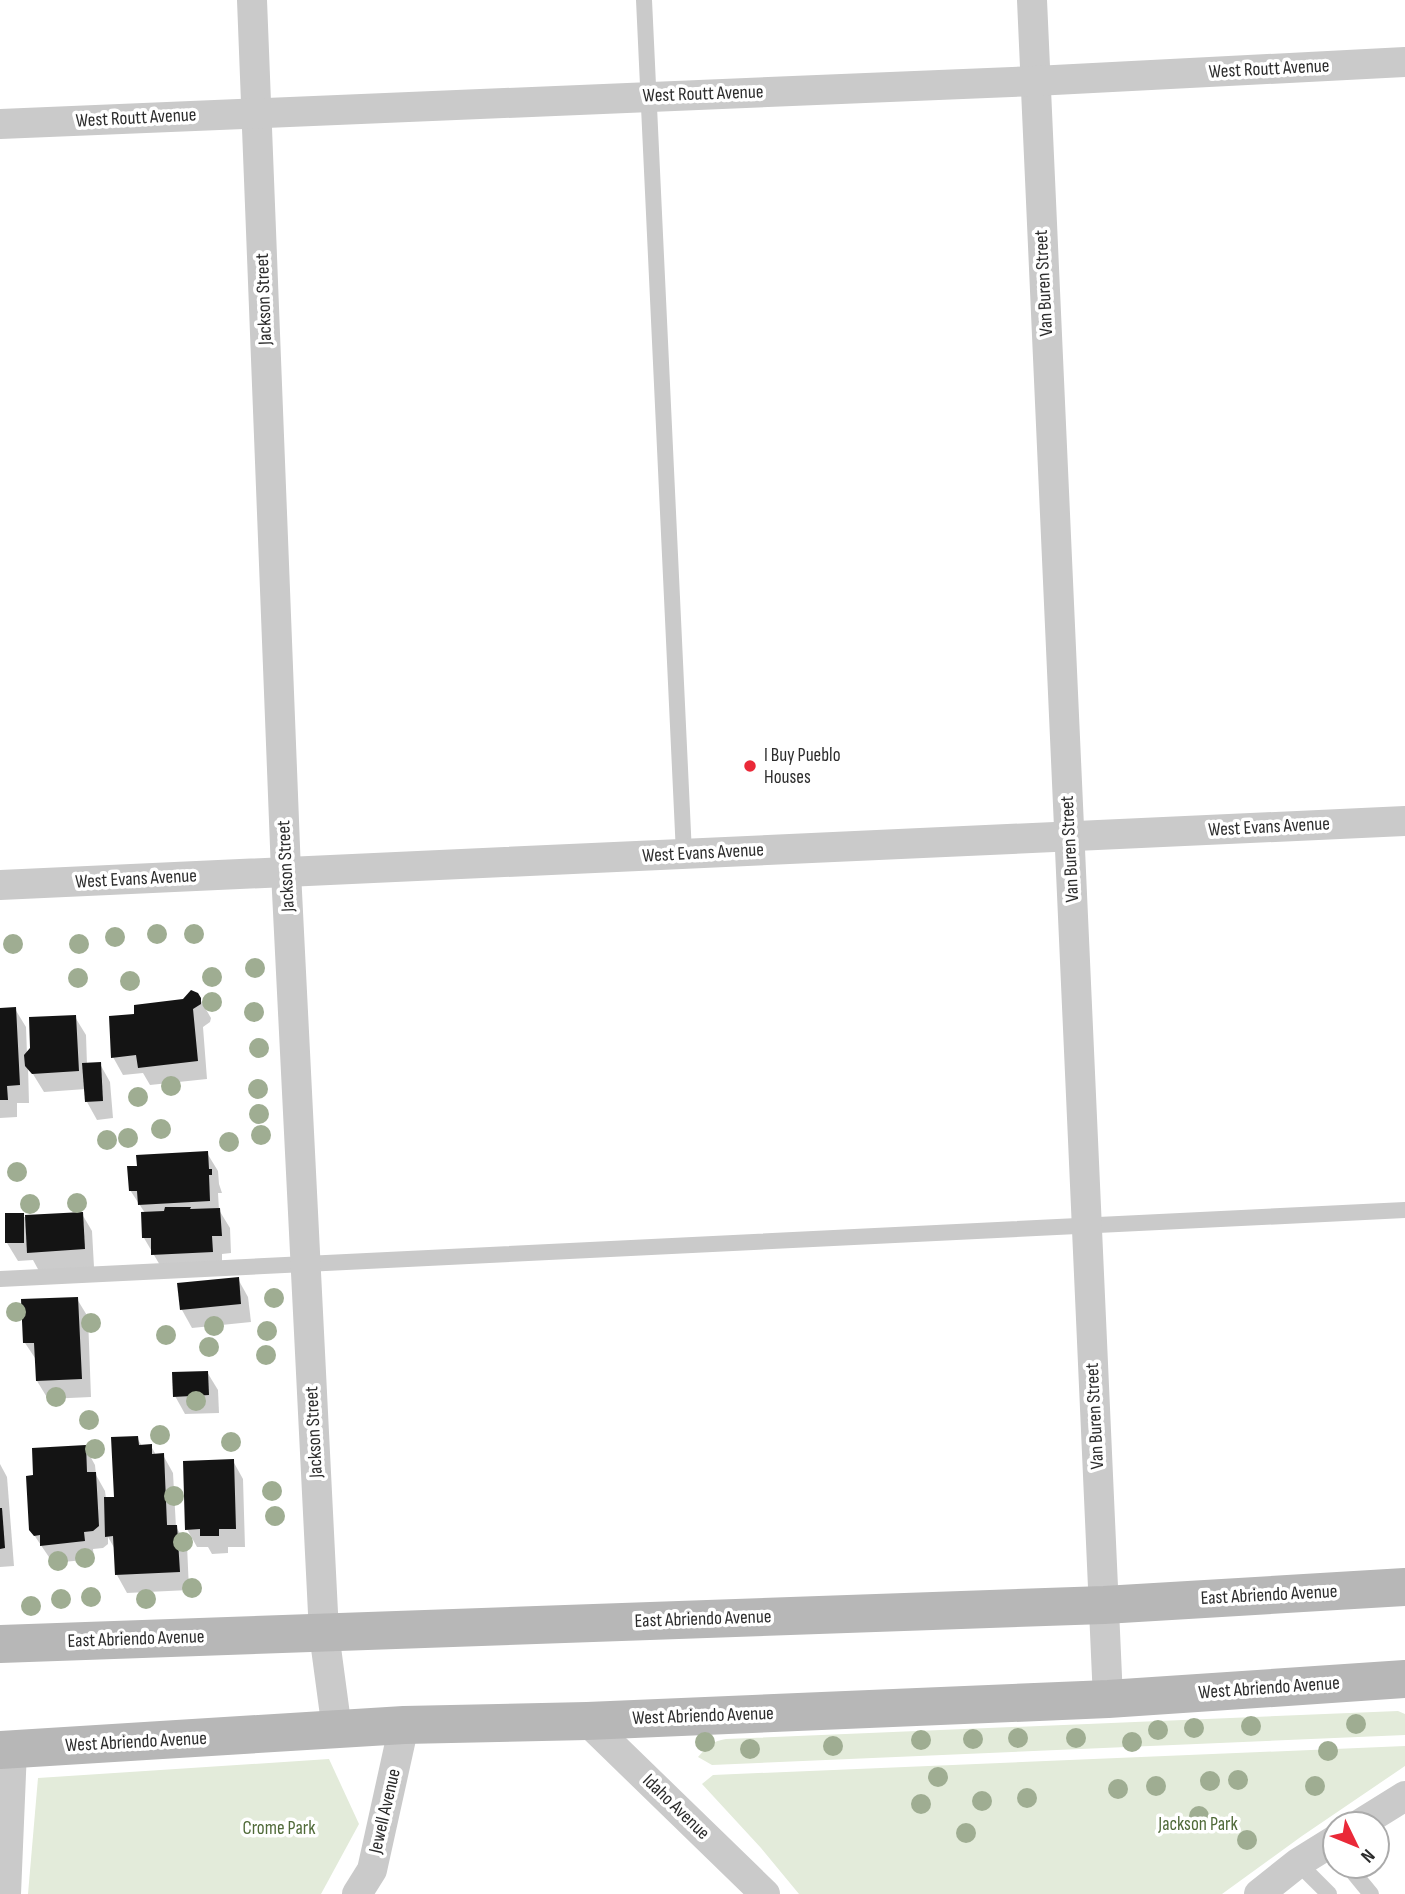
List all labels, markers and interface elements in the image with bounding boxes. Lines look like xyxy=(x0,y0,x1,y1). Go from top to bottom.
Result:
street label: West Routt Avenue xyxy=(1208,54,1330,84)
street label: West Routt Avenue xyxy=(642,80,764,108)
street label: West Routt Avenue xyxy=(75,103,197,133)
street label: Van Buren Street xyxy=(1030,229,1058,337)
street label: Jackson Street xyxy=(251,253,277,346)
place label: I Buy Pueblo Houses xyxy=(764,744,841,789)
marker: I Buy Pueblo Houses xyxy=(742,758,758,774)
street label: Van Buren Street xyxy=(1056,795,1084,903)
street label: West Evans Avenue xyxy=(1207,812,1331,842)
street label: Jackson Street xyxy=(272,819,300,913)
street label: West Evans Avenue xyxy=(641,838,765,868)
street label: West Evans Avenue xyxy=(74,864,198,894)
street label: Van Buren Street xyxy=(1081,1362,1109,1470)
street label: Jackson Street xyxy=(300,1385,328,1479)
street label: East Abriendo Avenue xyxy=(1200,1580,1338,1610)
street label: East Abriendo Avenue xyxy=(634,1605,772,1633)
street label: East Abriendo Avenue xyxy=(67,1625,205,1653)
street label: West Abriendo Avenue xyxy=(1198,1672,1340,1704)
street label: West Abriendo Avenue xyxy=(632,1702,774,1730)
street label: West Abriendo Avenue xyxy=(65,1727,207,1757)
street label: Jewell Avenue xyxy=(364,1766,406,1857)
street label: Idaho Avenue xyxy=(638,1769,714,1845)
north arrow xyxy=(1321,1810,1391,1880)
park label: Jackson Park xyxy=(1157,1813,1238,1836)
park label: Crome Park xyxy=(243,1817,316,1840)
text: N xyxy=(1355,1844,1379,1867)

